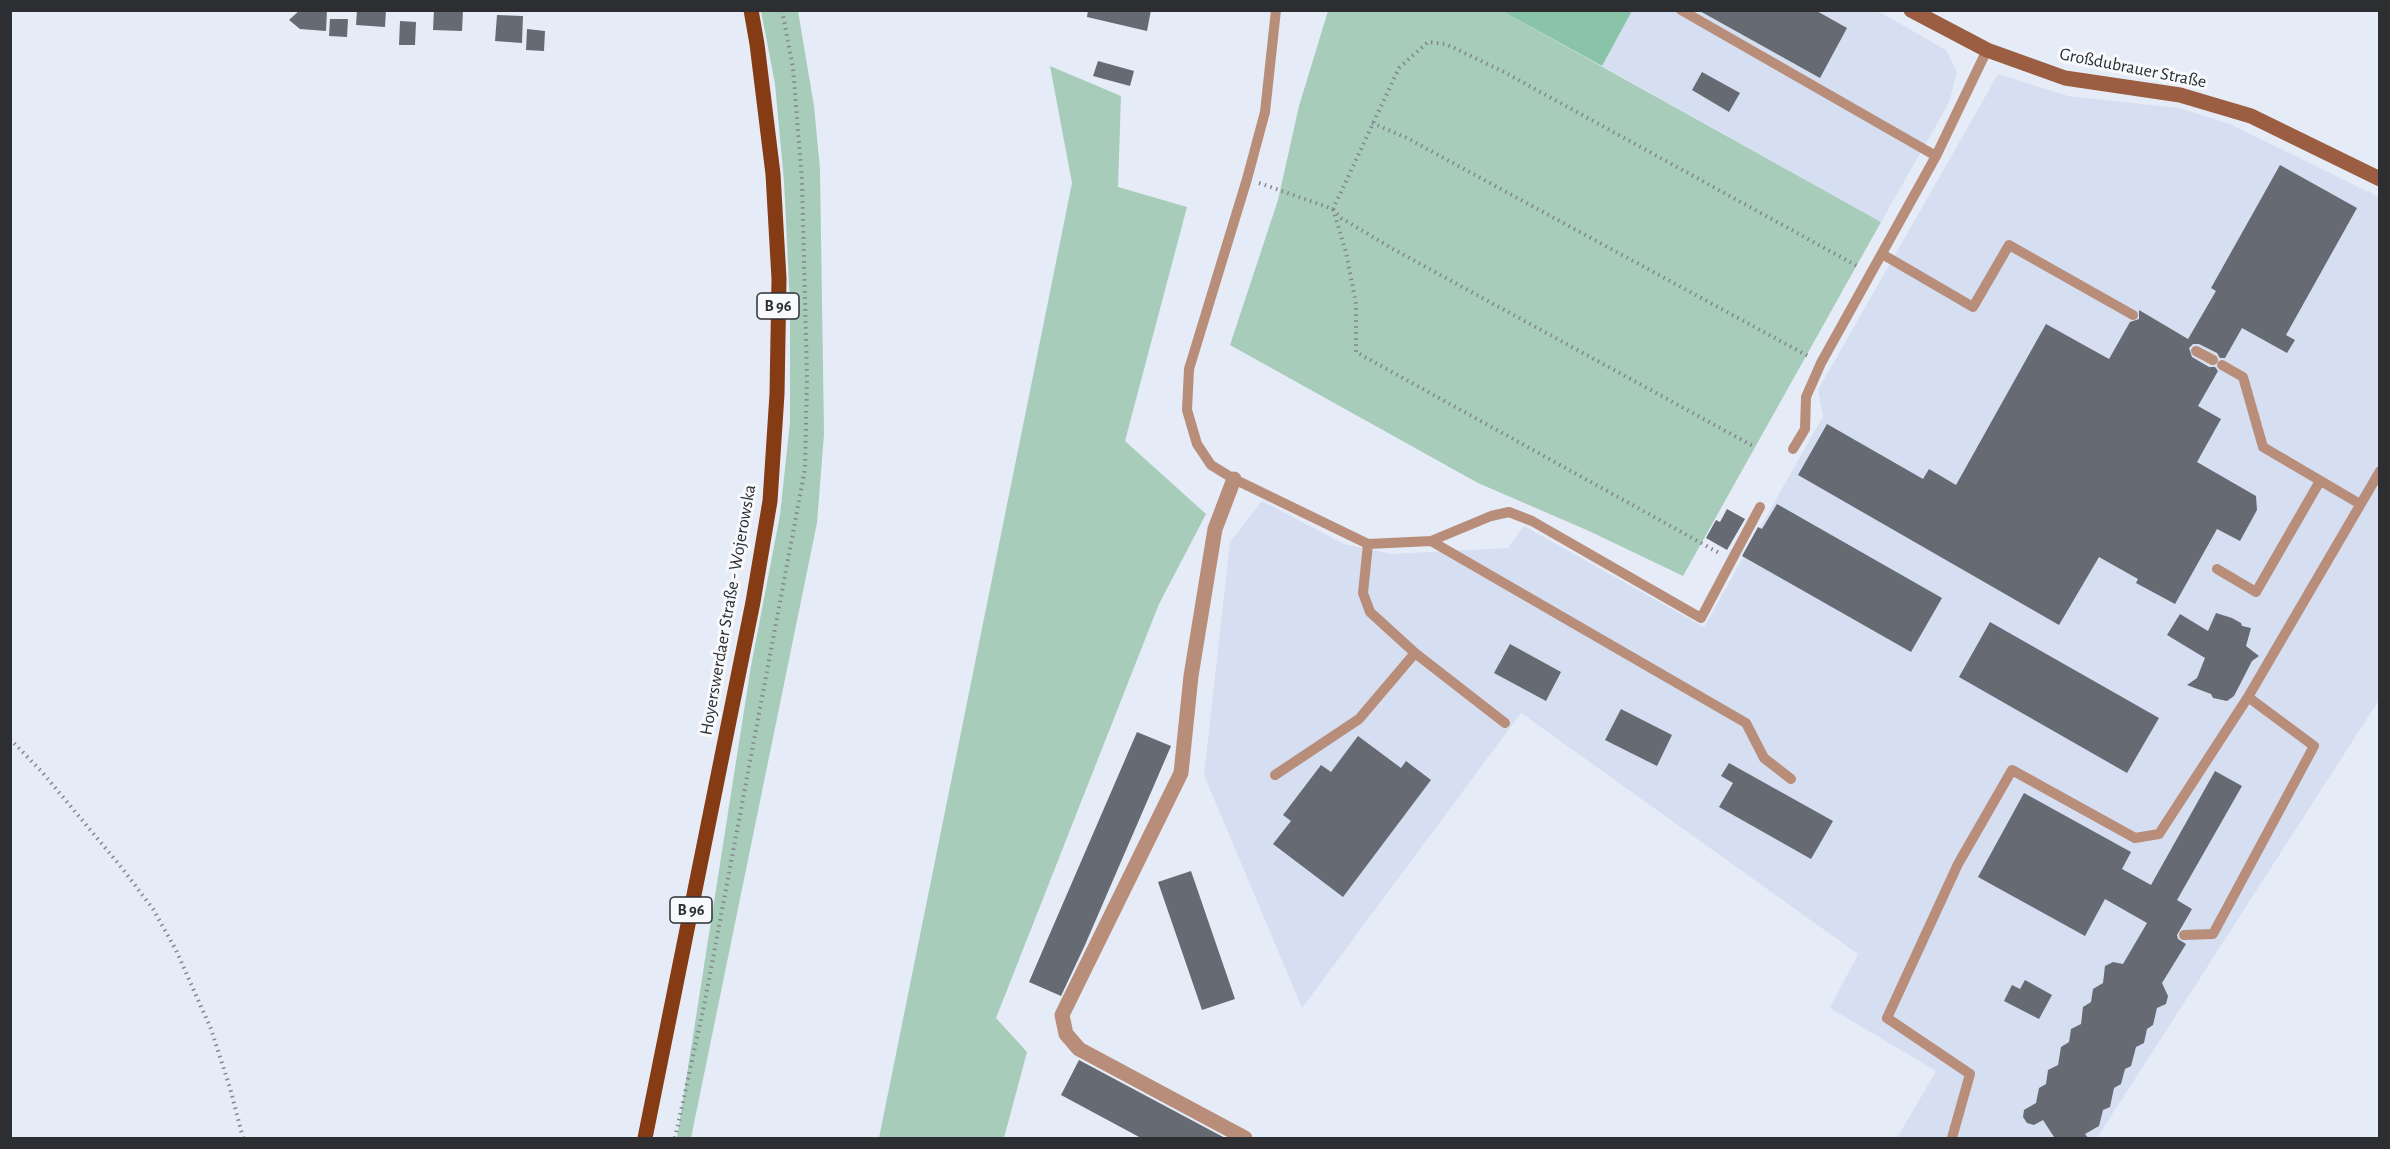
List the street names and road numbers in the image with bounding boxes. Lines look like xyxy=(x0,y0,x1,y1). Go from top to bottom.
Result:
street label: Großdubrauer Straße xyxy=(2058,43,2208,93)
road number: B 96 xyxy=(757,293,799,319)
street label: Hoyerswerdaer Straße - Wojerowska xyxy=(695,483,761,737)
road number: B 96 xyxy=(670,897,712,923)

